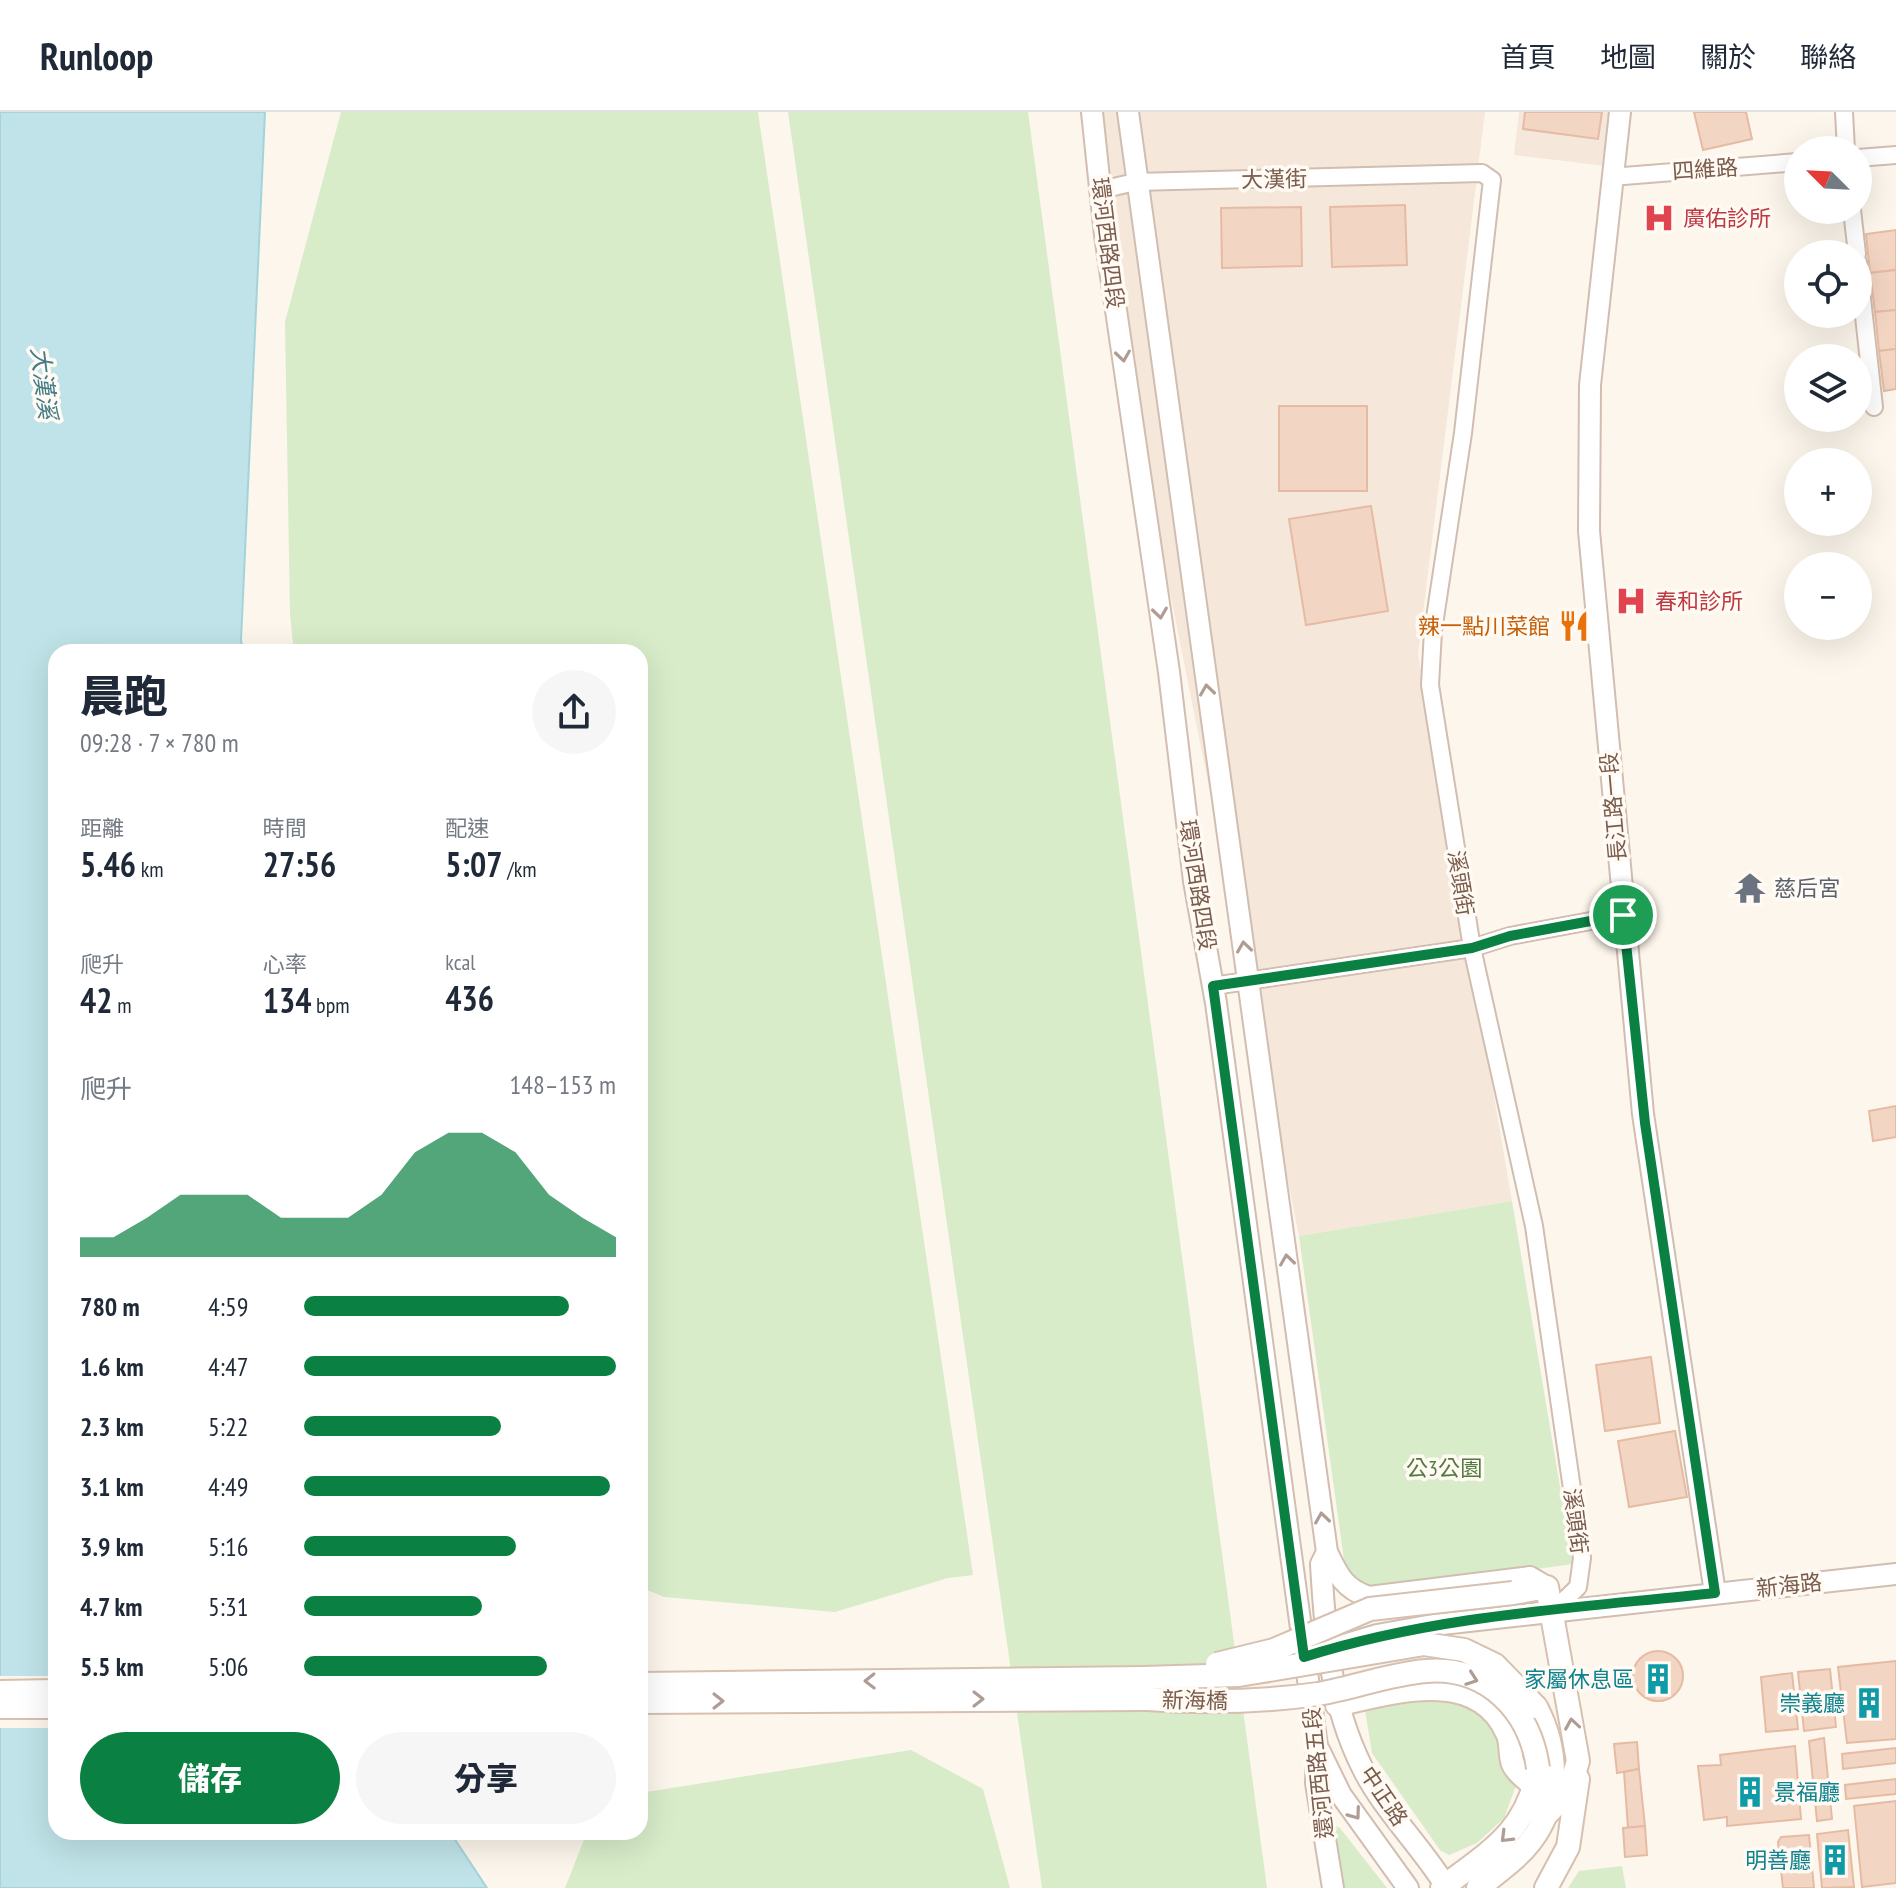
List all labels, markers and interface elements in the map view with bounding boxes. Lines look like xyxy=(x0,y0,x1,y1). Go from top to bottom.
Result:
text: Runloop xyxy=(40,31,153,80)
text: 首頁 xyxy=(1500,38,1556,75)
text: 地圖 xyxy=(1600,38,1656,75)
text: 關於 xyxy=(1700,38,1756,75)
text: 聯絡 xyxy=(1800,38,1856,75)
north arrow xyxy=(1784,136,1872,224)
map controls xyxy=(1784,136,1872,640)
street label: 四維路 xyxy=(1671,153,1739,185)
street label: 大漢街 xyxy=(1241,164,1307,194)
street label: 環河西路四段 xyxy=(1086,176,1130,310)
hospital icon: 廣佑診所 xyxy=(1642,201,1676,235)
place label: 廣佑診所 xyxy=(1683,204,1771,232)
button: locate xyxy=(1784,240,1872,328)
button: layers xyxy=(1784,344,1872,432)
water label: 大漢溪 xyxy=(24,345,64,424)
one-way arrow xyxy=(1114,349,1131,363)
button: + xyxy=(1784,448,1872,536)
button: − xyxy=(1784,552,1872,640)
hospital icon: 春和診所 xyxy=(1614,584,1648,618)
place label: 春和診所 xyxy=(1655,587,1743,615)
one-way arrow xyxy=(1151,607,1168,620)
restaurant icon: 辣一點川菜館 xyxy=(1557,609,1591,643)
place label: 辣一點川菜館 xyxy=(1418,612,1550,640)
text: 晨跑 xyxy=(80,667,168,724)
button: share xyxy=(532,670,616,754)
one-way arrow xyxy=(1199,683,1216,697)
text: 09:28 · 7 × 780 m xyxy=(80,726,239,759)
street label: 長江路一段 xyxy=(1594,751,1632,863)
text: 距離 xyxy=(80,814,124,842)
text: 時間 xyxy=(263,814,307,842)
text: 配速 xyxy=(445,814,489,842)
street label: 環河西路四段 xyxy=(1174,818,1222,952)
text: 5.46 xyxy=(80,842,136,886)
text: 27:56 xyxy=(263,842,336,886)
text: 5:07 xyxy=(445,842,503,886)
street label: 溪頭街 xyxy=(1442,848,1480,918)
text: km xyxy=(136,855,164,883)
text: /km xyxy=(503,855,537,883)
temple icon: 慈后宮 xyxy=(1733,871,1767,905)
place label: 慈后宮 xyxy=(1774,874,1840,902)
pin xyxy=(1589,881,1657,949)
icon: arrive xyxy=(1601,893,1645,937)
one-way arrow xyxy=(1236,940,1253,954)
text: kcal xyxy=(445,948,475,976)
text: 爬升 xyxy=(80,950,124,978)
text: 心率 xyxy=(263,950,307,978)
text: 436 xyxy=(445,976,494,1020)
text: 42 xyxy=(80,978,113,1022)
text: 134 xyxy=(263,978,311,1022)
text: m xyxy=(113,991,132,1019)
text: bpm xyxy=(311,991,350,1019)
text: 148–153 m xyxy=(510,1068,616,1101)
text: 爬升 xyxy=(80,1072,132,1105)
one-way arrow xyxy=(1279,1254,1296,1267)
text: 780 m xyxy=(80,1290,140,1323)
text: 4:59 xyxy=(208,1290,248,1323)
text: 1.6 km xyxy=(80,1350,144,1383)
text: 4:47 xyxy=(208,1350,248,1383)
text: 2.3 km xyxy=(80,1410,144,1443)
text: 5:22 xyxy=(208,1410,248,1443)
park label: 公3公園 xyxy=(1406,1454,1482,1482)
text: 3.1 km xyxy=(80,1470,144,1503)
text: 4:49 xyxy=(208,1470,248,1503)
street label: 溪頭街 xyxy=(1558,1487,1594,1555)
one-way arrow xyxy=(1314,1511,1331,1525)
text: 3.9 km xyxy=(80,1530,144,1563)
text: 5:16 xyxy=(208,1530,248,1563)
street label: 新海路 xyxy=(1755,1568,1823,1602)
text: 4.7 km xyxy=(80,1590,143,1623)
text: 5:31 xyxy=(208,1590,248,1623)
text: 5.5 km xyxy=(80,1650,144,1683)
text: 5:06 xyxy=(208,1650,248,1683)
building icon: 家屬休息區 xyxy=(1641,1662,1675,1696)
place label: 家屬休息區 xyxy=(1524,1665,1634,1693)
one-way arrow xyxy=(1465,1669,1479,1685)
one-way arrow xyxy=(863,1673,876,1690)
street label: 新海橋 xyxy=(1162,1685,1228,1715)
building icon: 崇義廳 xyxy=(1852,1686,1886,1720)
place label: 崇義廳 xyxy=(1779,1689,1845,1717)
one-way arrow xyxy=(972,1690,985,1708)
one-way arrow xyxy=(712,1692,725,1710)
street label: 還河西路五段 xyxy=(1297,1706,1339,1840)
one-way arrow xyxy=(1564,1717,1581,1731)
button: 儲存 xyxy=(80,1732,340,1824)
button: 分享 xyxy=(356,1732,616,1824)
street label: 中正路 xyxy=(1354,1761,1414,1831)
building icon: 景福廳 xyxy=(1733,1775,1767,1809)
place label: 景福廳 xyxy=(1774,1778,1840,1806)
one-way arrow xyxy=(1345,1806,1359,1820)
one-way arrow xyxy=(1501,1827,1515,1842)
building icon: 明善廳 xyxy=(1818,1843,1852,1877)
place label: 明善廳 xyxy=(1745,1846,1811,1874)

